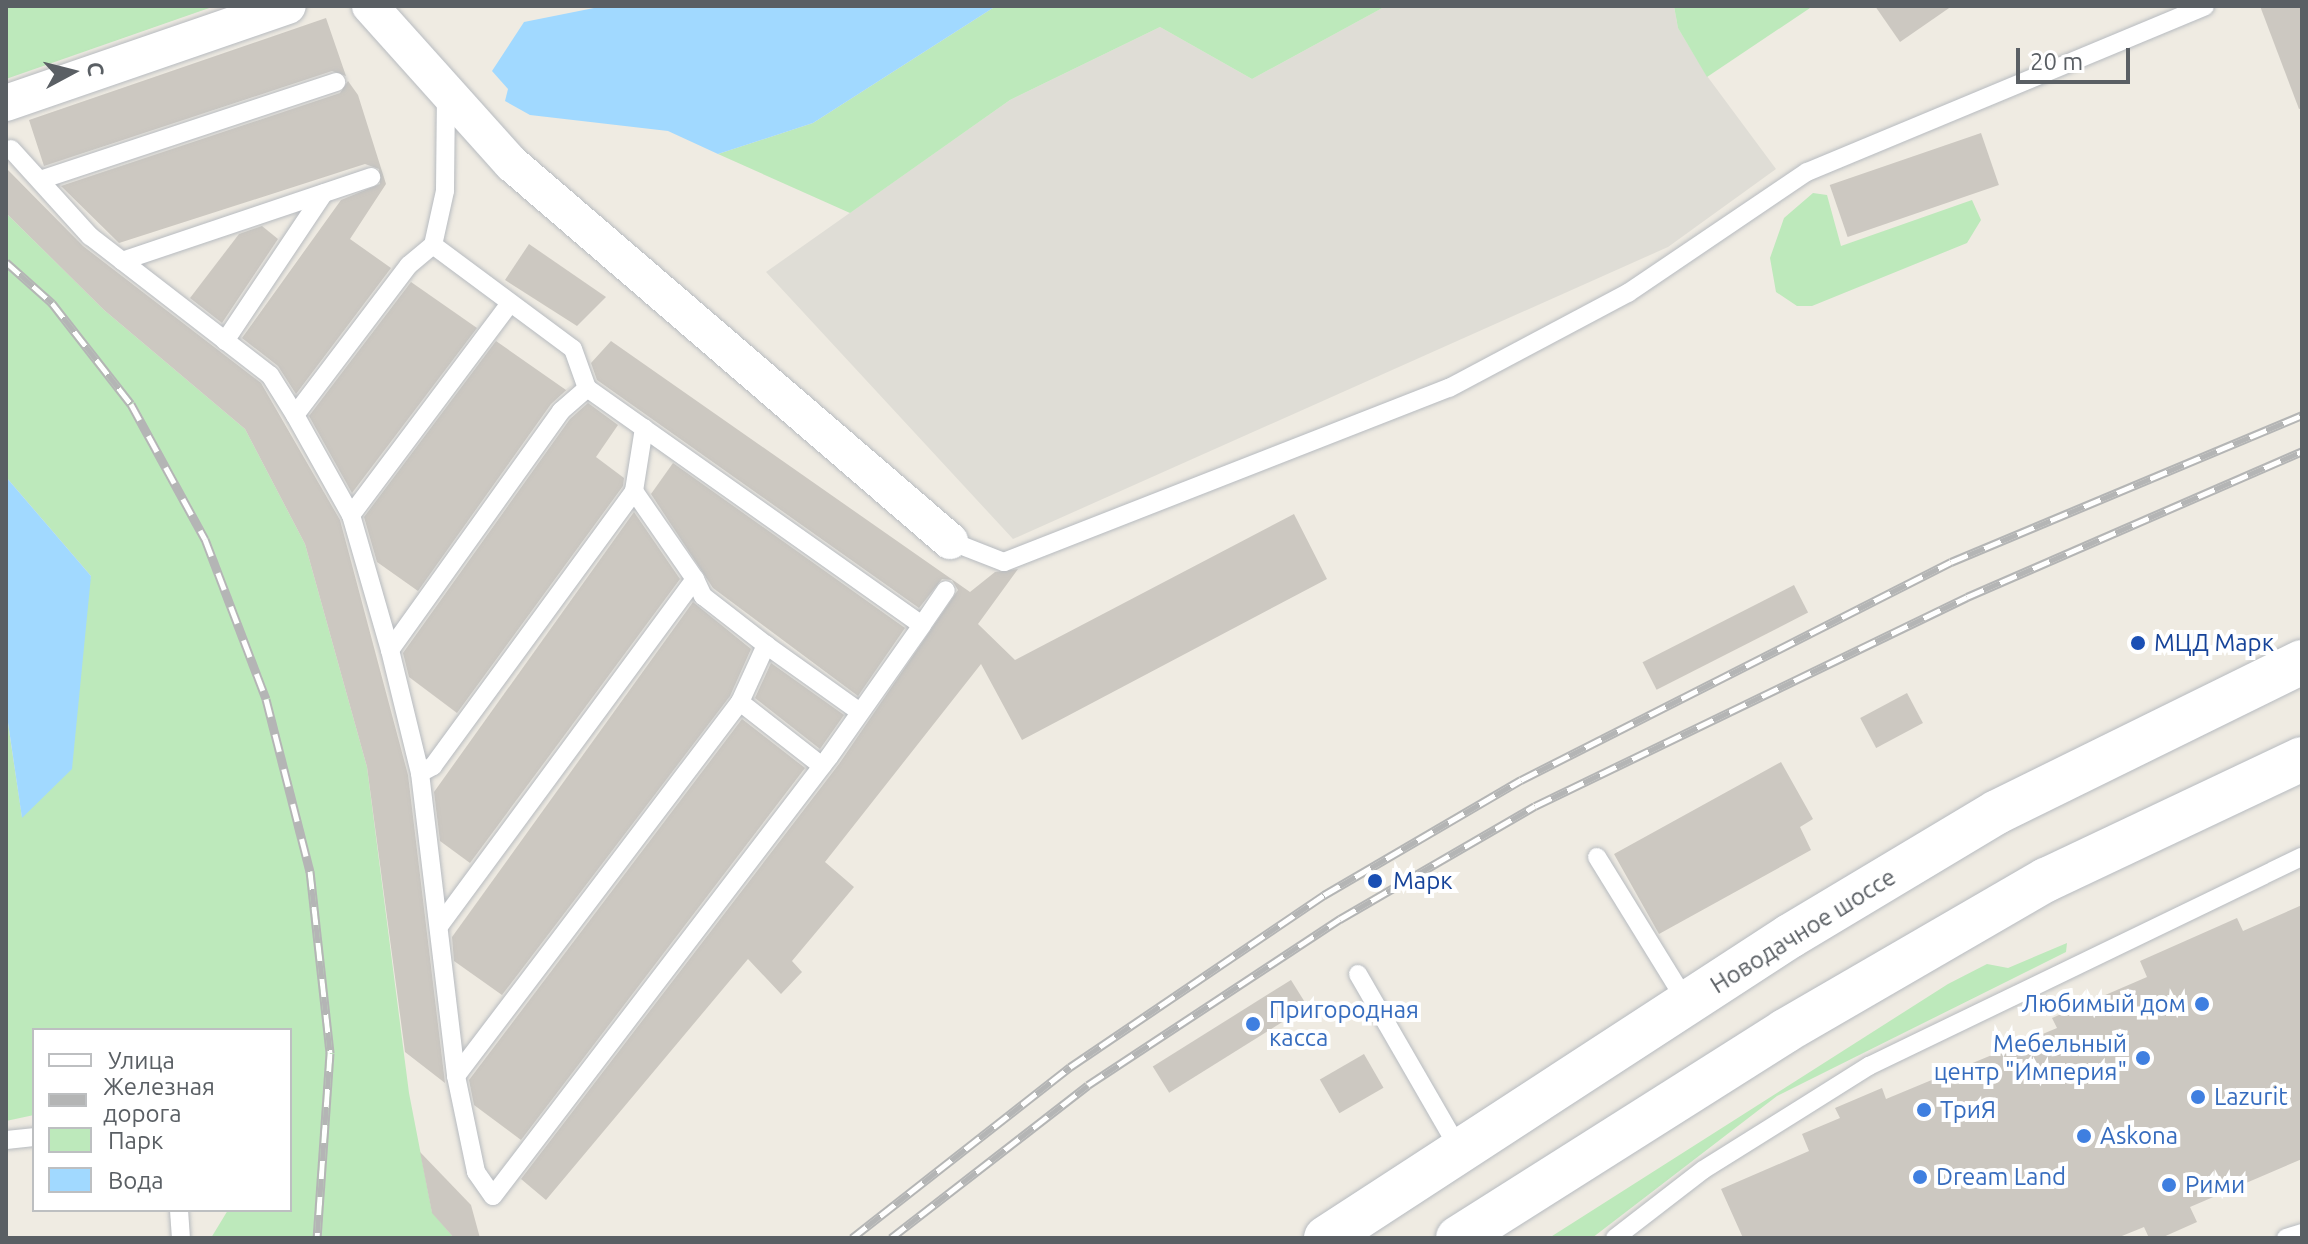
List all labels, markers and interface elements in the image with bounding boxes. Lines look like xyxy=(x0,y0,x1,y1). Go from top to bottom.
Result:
north arrow xyxy=(32,32,112,112)
scale bar xyxy=(2020,32,2134,82)
text: 20 m xyxy=(2030,48,2083,75)
text: С xyxy=(83,61,110,78)
place label: МЦД Марк xyxy=(2154,629,2274,657)
marker: МЦД Марк xyxy=(2129,634,2147,652)
street label: Новодачное шоссе xyxy=(1705,862,1901,1000)
place label: Марк xyxy=(1393,867,1453,895)
marker: Марк xyxy=(1364,870,1386,892)
place label: Любимый дом xyxy=(2022,990,2186,1018)
marker: Любимый дом xyxy=(2193,995,2211,1013)
place label: Пригородная касса xyxy=(1269,996,1419,1052)
marker: Пригородная касса xyxy=(1244,1015,1262,1033)
legend xyxy=(32,1028,292,1212)
place label: Мебельный центр "Империя" xyxy=(1934,1030,2127,1086)
text: Улица xyxy=(108,1047,175,1074)
marker: Мебельный центр "Империя" xyxy=(2134,1049,2152,1067)
text: Железная дорога xyxy=(103,1073,215,1127)
place label: Lazurit xyxy=(2214,1083,2288,1111)
marker: Lazurit xyxy=(2189,1088,2207,1106)
place label: ТриЯ xyxy=(1940,1096,1996,1124)
marker: ТриЯ xyxy=(1915,1101,1933,1119)
place label: Askona xyxy=(2100,1122,2178,1150)
text: Парк xyxy=(108,1127,163,1154)
marker: Askona xyxy=(2075,1127,2093,1145)
place label: Dream Land xyxy=(1936,1163,2066,1191)
text: Вода xyxy=(108,1167,164,1194)
marker: Dream Land xyxy=(1911,1168,1929,1186)
place label: Рими xyxy=(2185,1171,2245,1199)
marker: Рими xyxy=(2160,1176,2178,1194)

